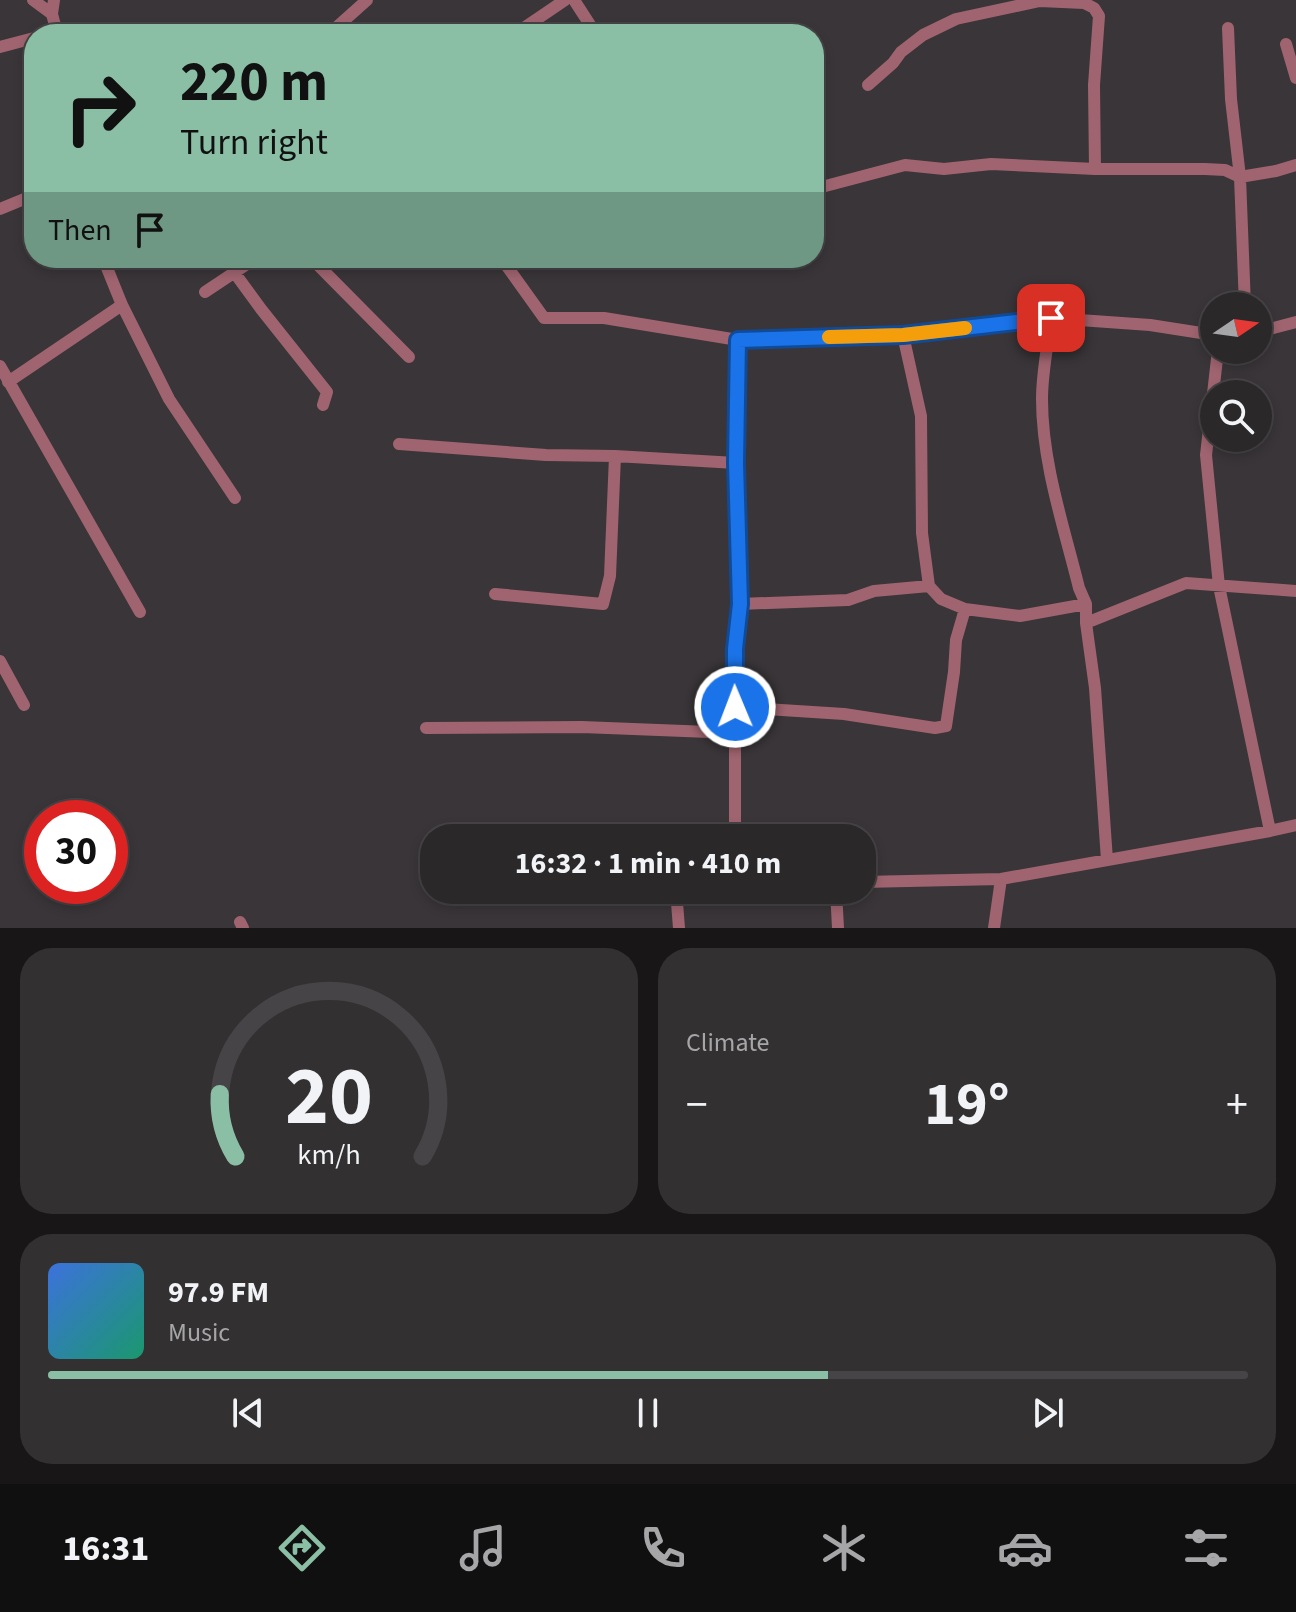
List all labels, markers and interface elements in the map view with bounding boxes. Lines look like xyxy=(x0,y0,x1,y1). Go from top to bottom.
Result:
text: 220 m xyxy=(180,43,328,122)
icon: right xyxy=(48,56,152,160)
text: Turn right xyxy=(180,117,328,168)
icon: arrive xyxy=(128,208,172,252)
text: Then xyxy=(48,209,112,252)
pin xyxy=(1017,284,1085,352)
north arrow xyxy=(1200,292,1272,364)
map controls xyxy=(1200,292,1272,452)
icon: arrive xyxy=(1029,296,1073,340)
button: search xyxy=(1200,380,1272,452)
position arrow xyxy=(693,665,777,749)
speed limit sign: 30 xyxy=(24,800,128,904)
text: 16:32 · 1 min · 410 m xyxy=(515,842,781,885)
text: Climate xyxy=(686,1024,770,1061)
text: 20 xyxy=(285,1038,373,1156)
text: 19° xyxy=(924,1063,1010,1148)
text: − xyxy=(686,1074,708,1137)
text: + xyxy=(1226,1074,1248,1137)
text: km/h xyxy=(297,1135,361,1175)
text: 97.9 FM xyxy=(168,1271,269,1314)
text: Music xyxy=(168,1314,230,1351)
icon: previous xyxy=(226,1391,270,1435)
icon: pause xyxy=(626,1391,670,1435)
icon: next xyxy=(1026,1391,1070,1435)
icon: directions xyxy=(274,1520,330,1576)
icon: music xyxy=(455,1520,511,1576)
icon: phone xyxy=(635,1520,691,1576)
icon: climate xyxy=(816,1520,872,1576)
icon: car xyxy=(997,1520,1053,1576)
icon: filters xyxy=(1178,1520,1234,1576)
text: 16:31 xyxy=(62,1523,149,1574)

